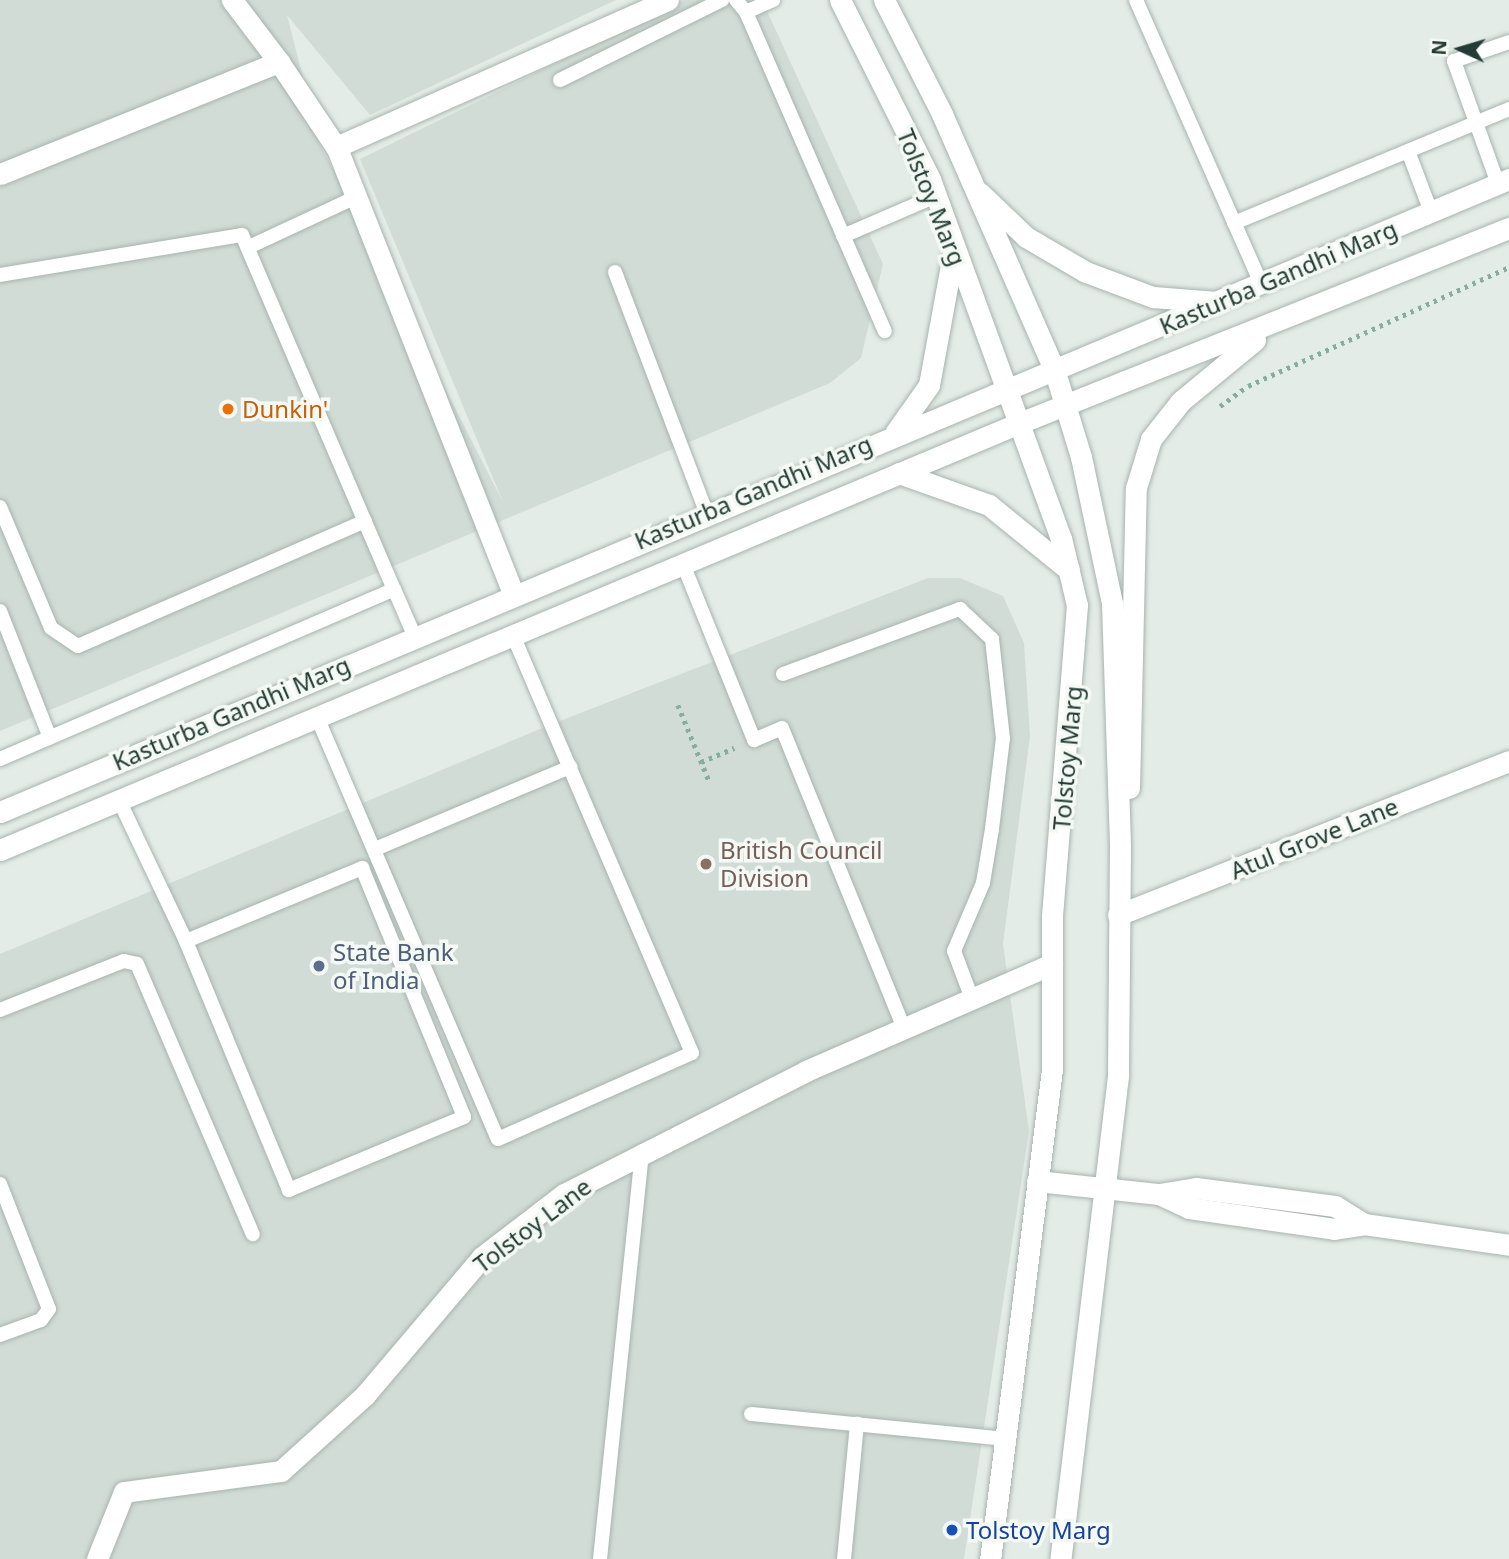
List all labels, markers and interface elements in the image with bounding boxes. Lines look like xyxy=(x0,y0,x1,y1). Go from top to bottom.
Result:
north arrow xyxy=(1425,14,1495,84)
text: N xyxy=(1426,39,1453,56)
street label: Tolstoy Marg xyxy=(892,125,972,269)
street label: Kasturba Gandhi Marg xyxy=(1155,214,1401,340)
place label: Dunkin' xyxy=(242,395,328,423)
marker: Dunkin' xyxy=(220,401,236,417)
street label: Kasturba Gandhi Marg xyxy=(630,429,876,555)
street label: Kasturba Gandhi Marg xyxy=(108,650,354,776)
street label: Tolstoy Marg xyxy=(1046,685,1088,831)
street label: Atul Grove Lane xyxy=(1226,791,1402,885)
place label: British Council Division xyxy=(720,836,882,892)
marker: British Council Division xyxy=(698,856,714,872)
place label: State Bank of India xyxy=(333,938,453,994)
marker: State Bank of India xyxy=(311,958,327,974)
street label: Tolstoy Lane xyxy=(468,1172,596,1278)
place label: Tolstoy Marg xyxy=(966,1516,1111,1544)
marker: Tolstoy Marg xyxy=(944,1522,960,1538)

